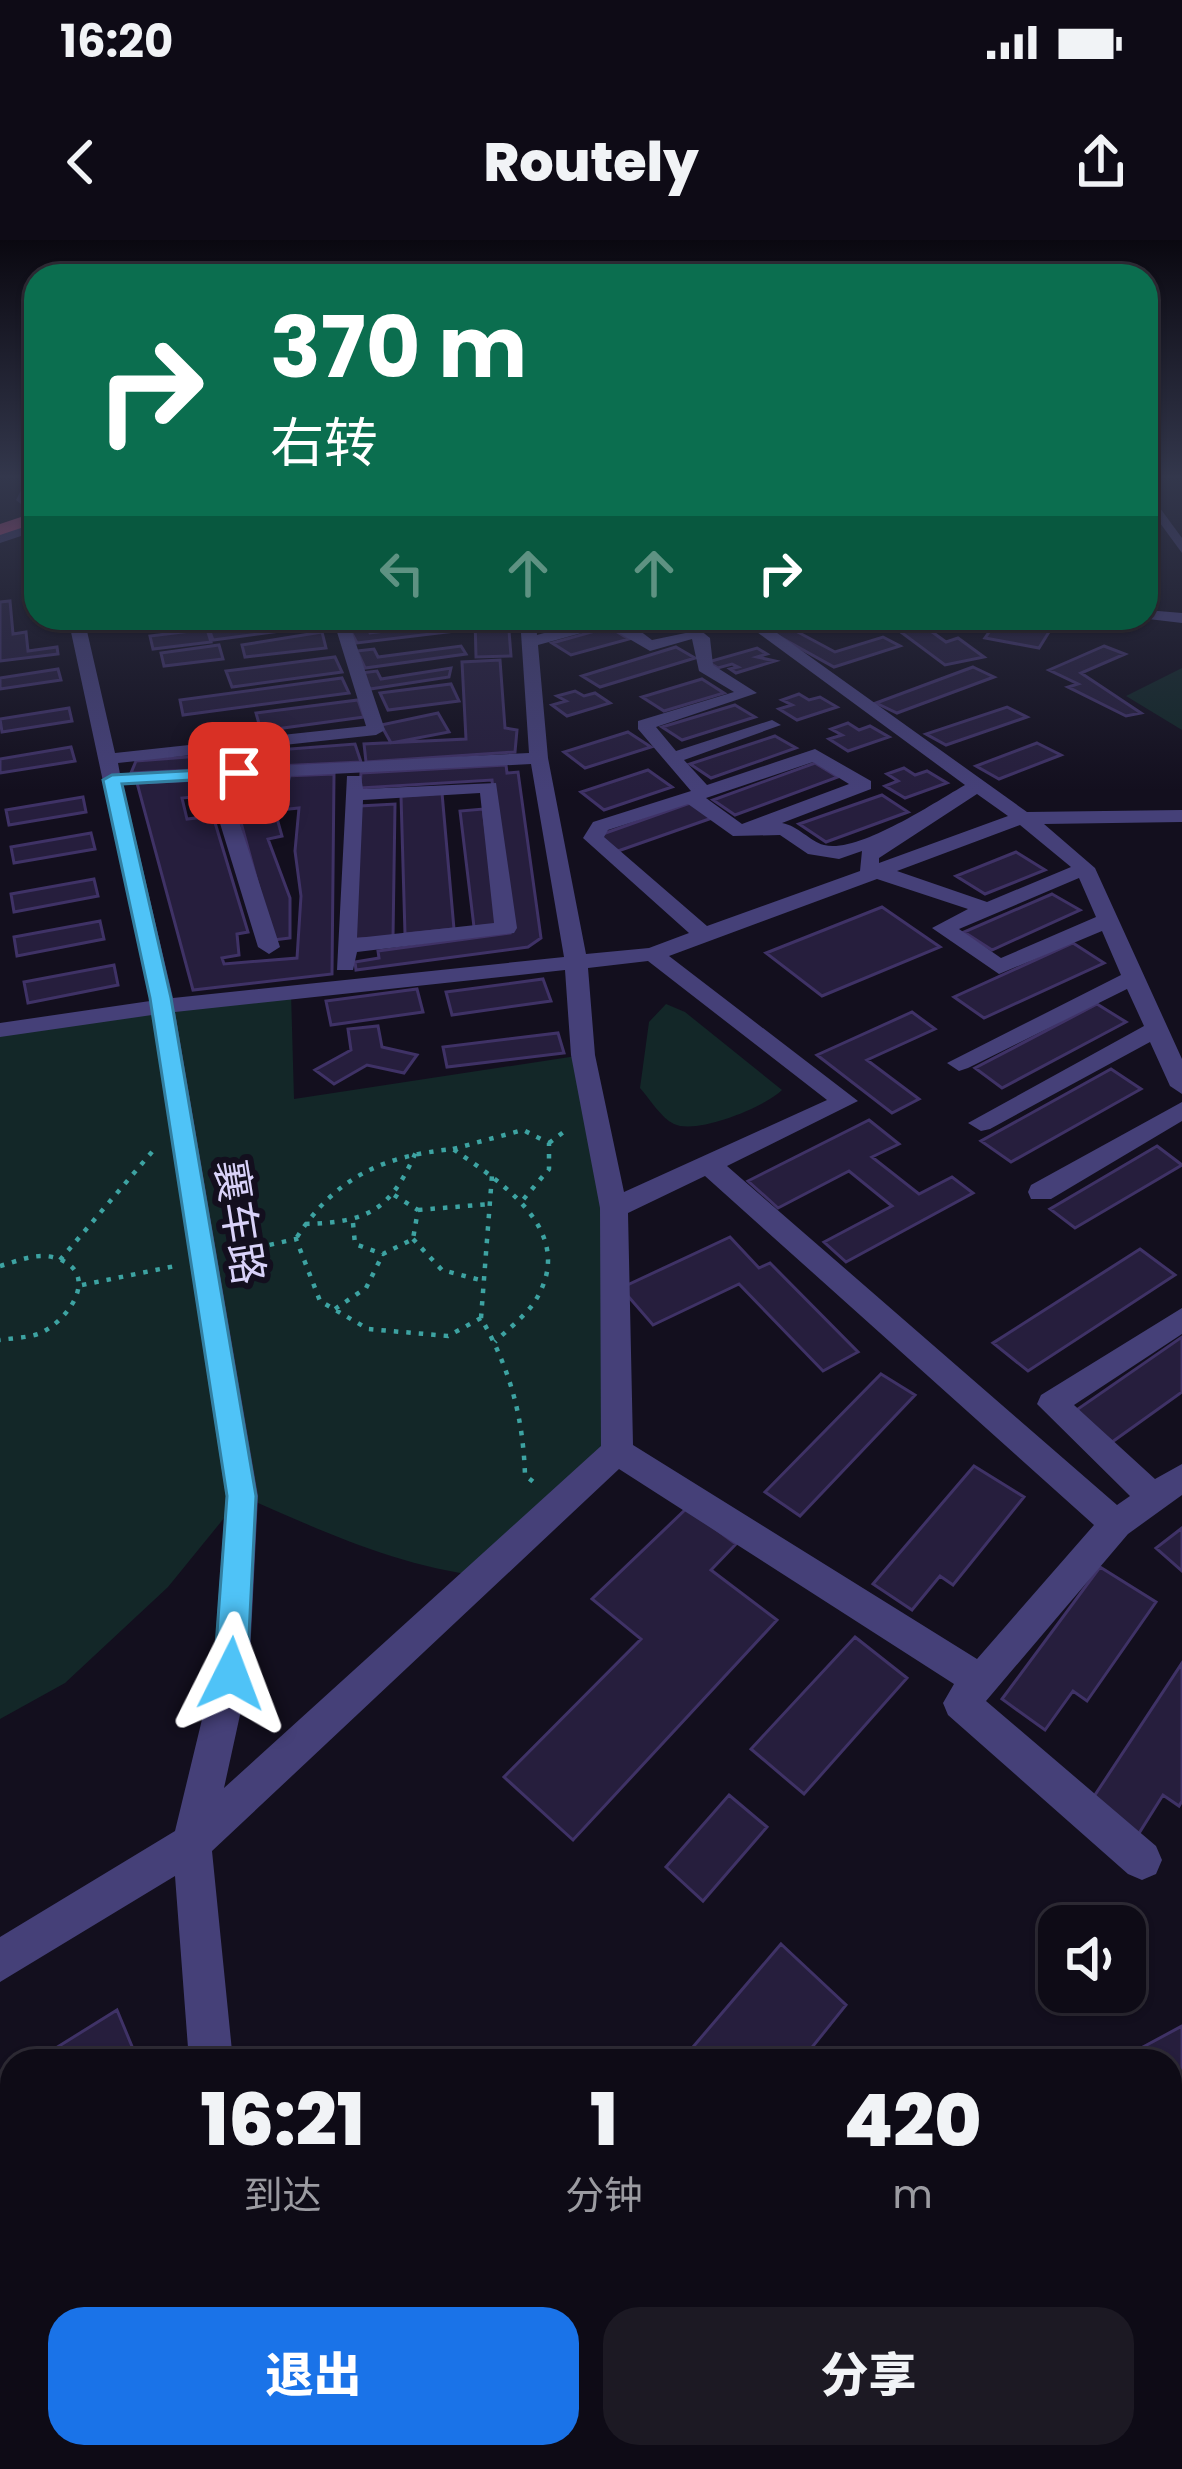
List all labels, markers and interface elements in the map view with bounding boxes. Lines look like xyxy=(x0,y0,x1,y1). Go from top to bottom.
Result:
text: 16:20 xyxy=(60,10,173,73)
text: Routely xyxy=(483,124,699,200)
icon: back xyxy=(48,129,114,195)
icon: share xyxy=(1068,129,1134,195)
text: 370 m xyxy=(270,289,527,406)
icon: right xyxy=(72,312,228,468)
text: 右转 xyxy=(270,405,378,481)
icon: left xyxy=(369,540,435,606)
icon: ahead xyxy=(495,540,561,606)
icon: ahead xyxy=(621,540,687,606)
icon: right xyxy=(747,540,813,606)
pin xyxy=(188,722,290,824)
icon: arrive xyxy=(206,740,272,806)
street label: 襄车路 xyxy=(201,1155,278,1289)
position arrow xyxy=(168,1611,294,1737)
map controls xyxy=(1038,1905,1146,2013)
button: sound xyxy=(1038,1905,1146,2013)
text: 16:21 xyxy=(200,2069,365,2170)
text: 1 xyxy=(590,2069,618,2170)
text: 420 xyxy=(844,2070,982,2171)
text: m xyxy=(892,2167,933,2222)
text: 到达 xyxy=(244,2168,322,2223)
text: 分钟 xyxy=(565,2168,643,2223)
button: 退出 xyxy=(48,2307,579,2445)
button: 分享 xyxy=(603,2307,1134,2445)

